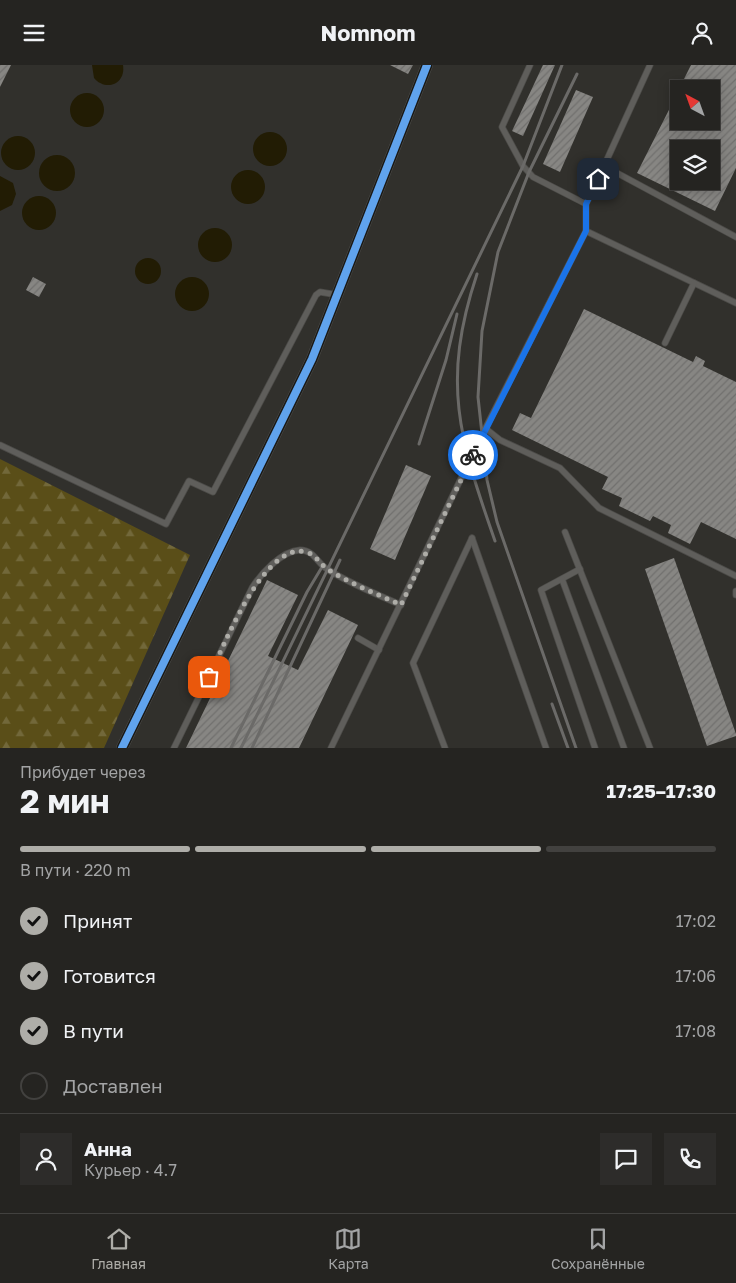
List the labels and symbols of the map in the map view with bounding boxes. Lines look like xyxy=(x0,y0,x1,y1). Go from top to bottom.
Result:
north arrow xyxy=(670,80,720,130)
pin xyxy=(577,158,619,200)
courier xyxy=(448,430,498,480)
pin xyxy=(188,656,230,698)

